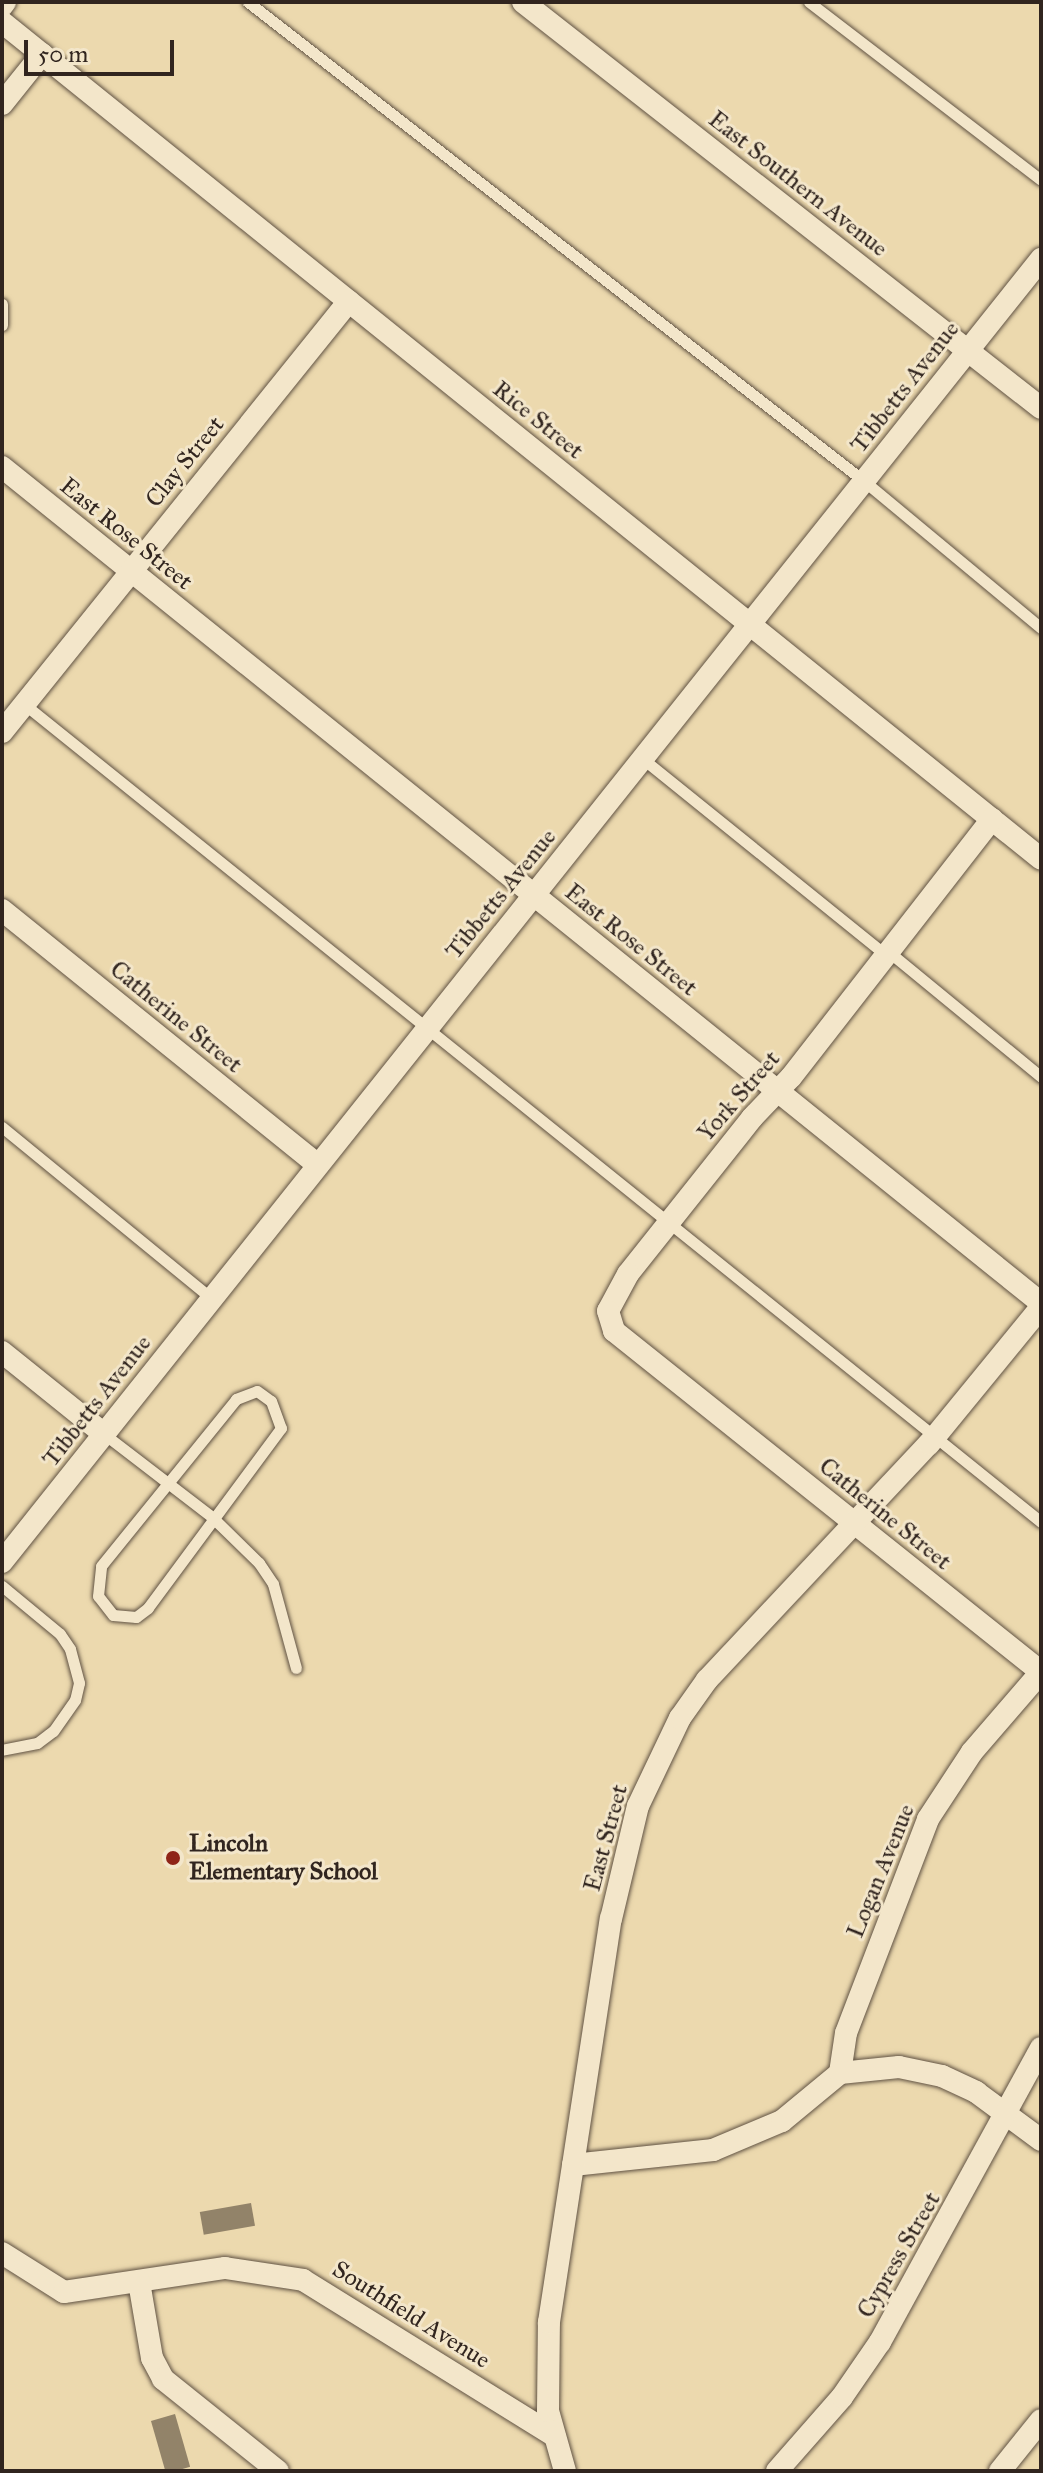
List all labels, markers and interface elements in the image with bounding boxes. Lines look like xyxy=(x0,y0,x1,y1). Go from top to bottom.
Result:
scale bar xyxy=(28,24,178,74)
text: 50 m xyxy=(38,39,88,69)
street label: East Southern Avenue xyxy=(703,105,893,263)
street label: Tibbetts Avenue xyxy=(845,315,965,459)
street label: Rice Street xyxy=(487,375,589,465)
street label: Clay Street xyxy=(140,411,230,513)
street label: East Rose Street xyxy=(54,472,198,596)
street label: Tibbetts Avenue xyxy=(440,823,562,965)
street label: East Rose Street xyxy=(559,878,703,1002)
street label: Catherine Street xyxy=(104,955,248,1079)
street label: York Street xyxy=(692,1045,786,1147)
street label: Tibbetts Avenue xyxy=(37,1329,157,1473)
street label: Catherine Street xyxy=(813,1452,957,1576)
street label: East Street xyxy=(578,1781,634,1895)
street label: Logan Avenue xyxy=(841,1800,921,1942)
place label: Lincoln Elementary School xyxy=(189,1830,378,1886)
marker: Lincoln Elementary School xyxy=(164,1849,182,1867)
street label: Cypress Street xyxy=(851,2187,947,2323)
street label: Southfield Avenue xyxy=(327,2255,495,2375)

